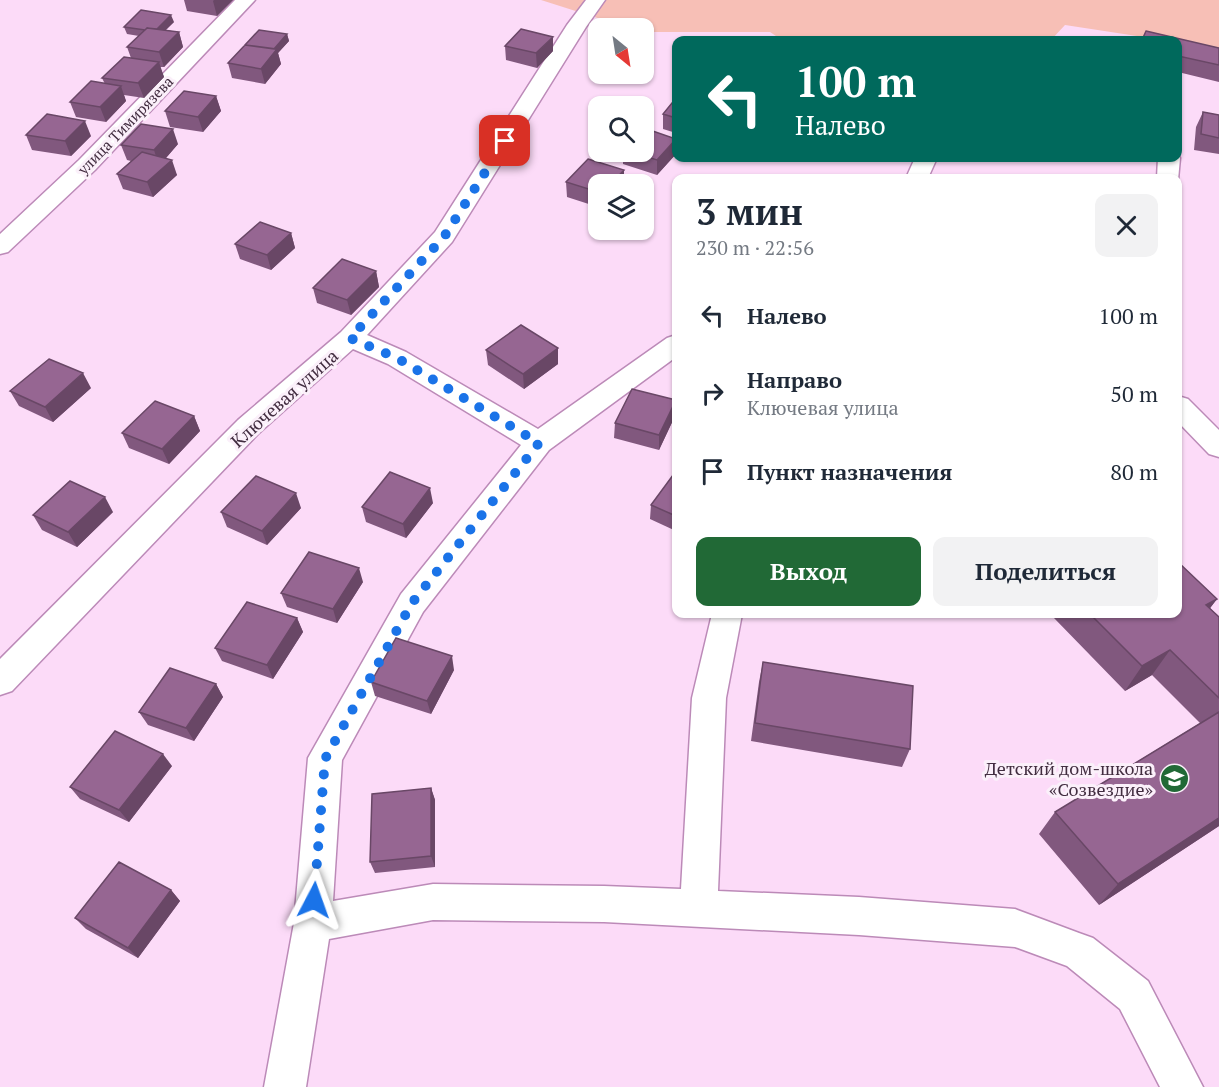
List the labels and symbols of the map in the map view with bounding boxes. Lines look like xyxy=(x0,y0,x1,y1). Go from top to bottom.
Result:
north arrow xyxy=(588,18,654,84)
street label: улица Тимирязева xyxy=(72,71,178,179)
pin xyxy=(479,115,530,166)
street label: Ключевая улица xyxy=(225,343,343,453)
place label: Детский дом-школа «Созвездие» xyxy=(985,756,1154,801)
school or university icon: Детский дом-школа «Созвездие» xyxy=(1158,762,1190,794)
position arrow xyxy=(282,868,346,932)

